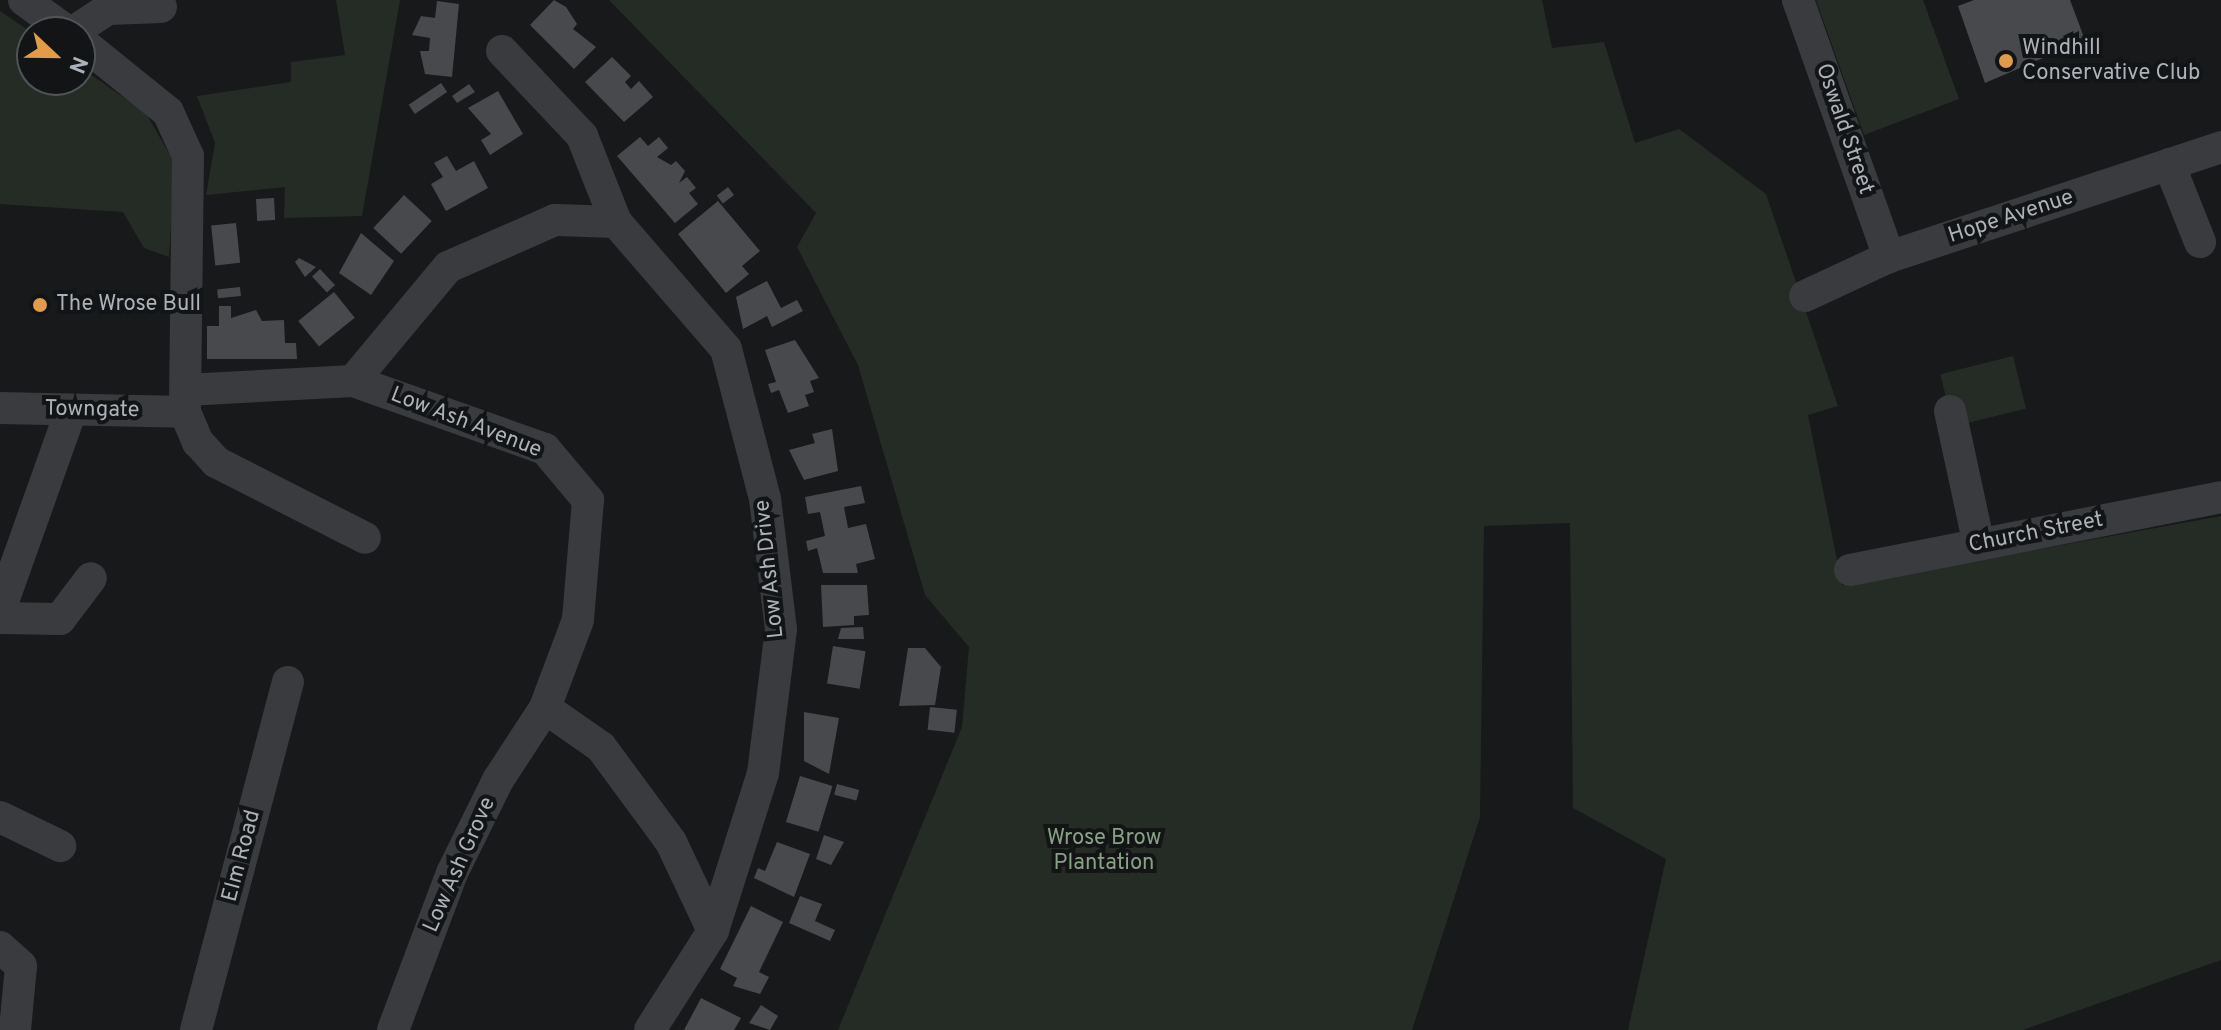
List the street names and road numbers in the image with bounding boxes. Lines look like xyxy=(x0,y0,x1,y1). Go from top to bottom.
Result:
street label: Oswald Street xyxy=(1809,60,1879,198)
street label: Hope Avenue xyxy=(1945,184,2077,250)
street label: Low Ash Avenue xyxy=(386,382,546,464)
street label: Towngate xyxy=(44,396,140,424)
street label: Low Ash Drive xyxy=(750,498,790,640)
street label: Church Street xyxy=(1967,507,2105,559)
street label: Low Ash Grove xyxy=(418,793,502,937)
street label: Elm Road xyxy=(217,807,267,905)

